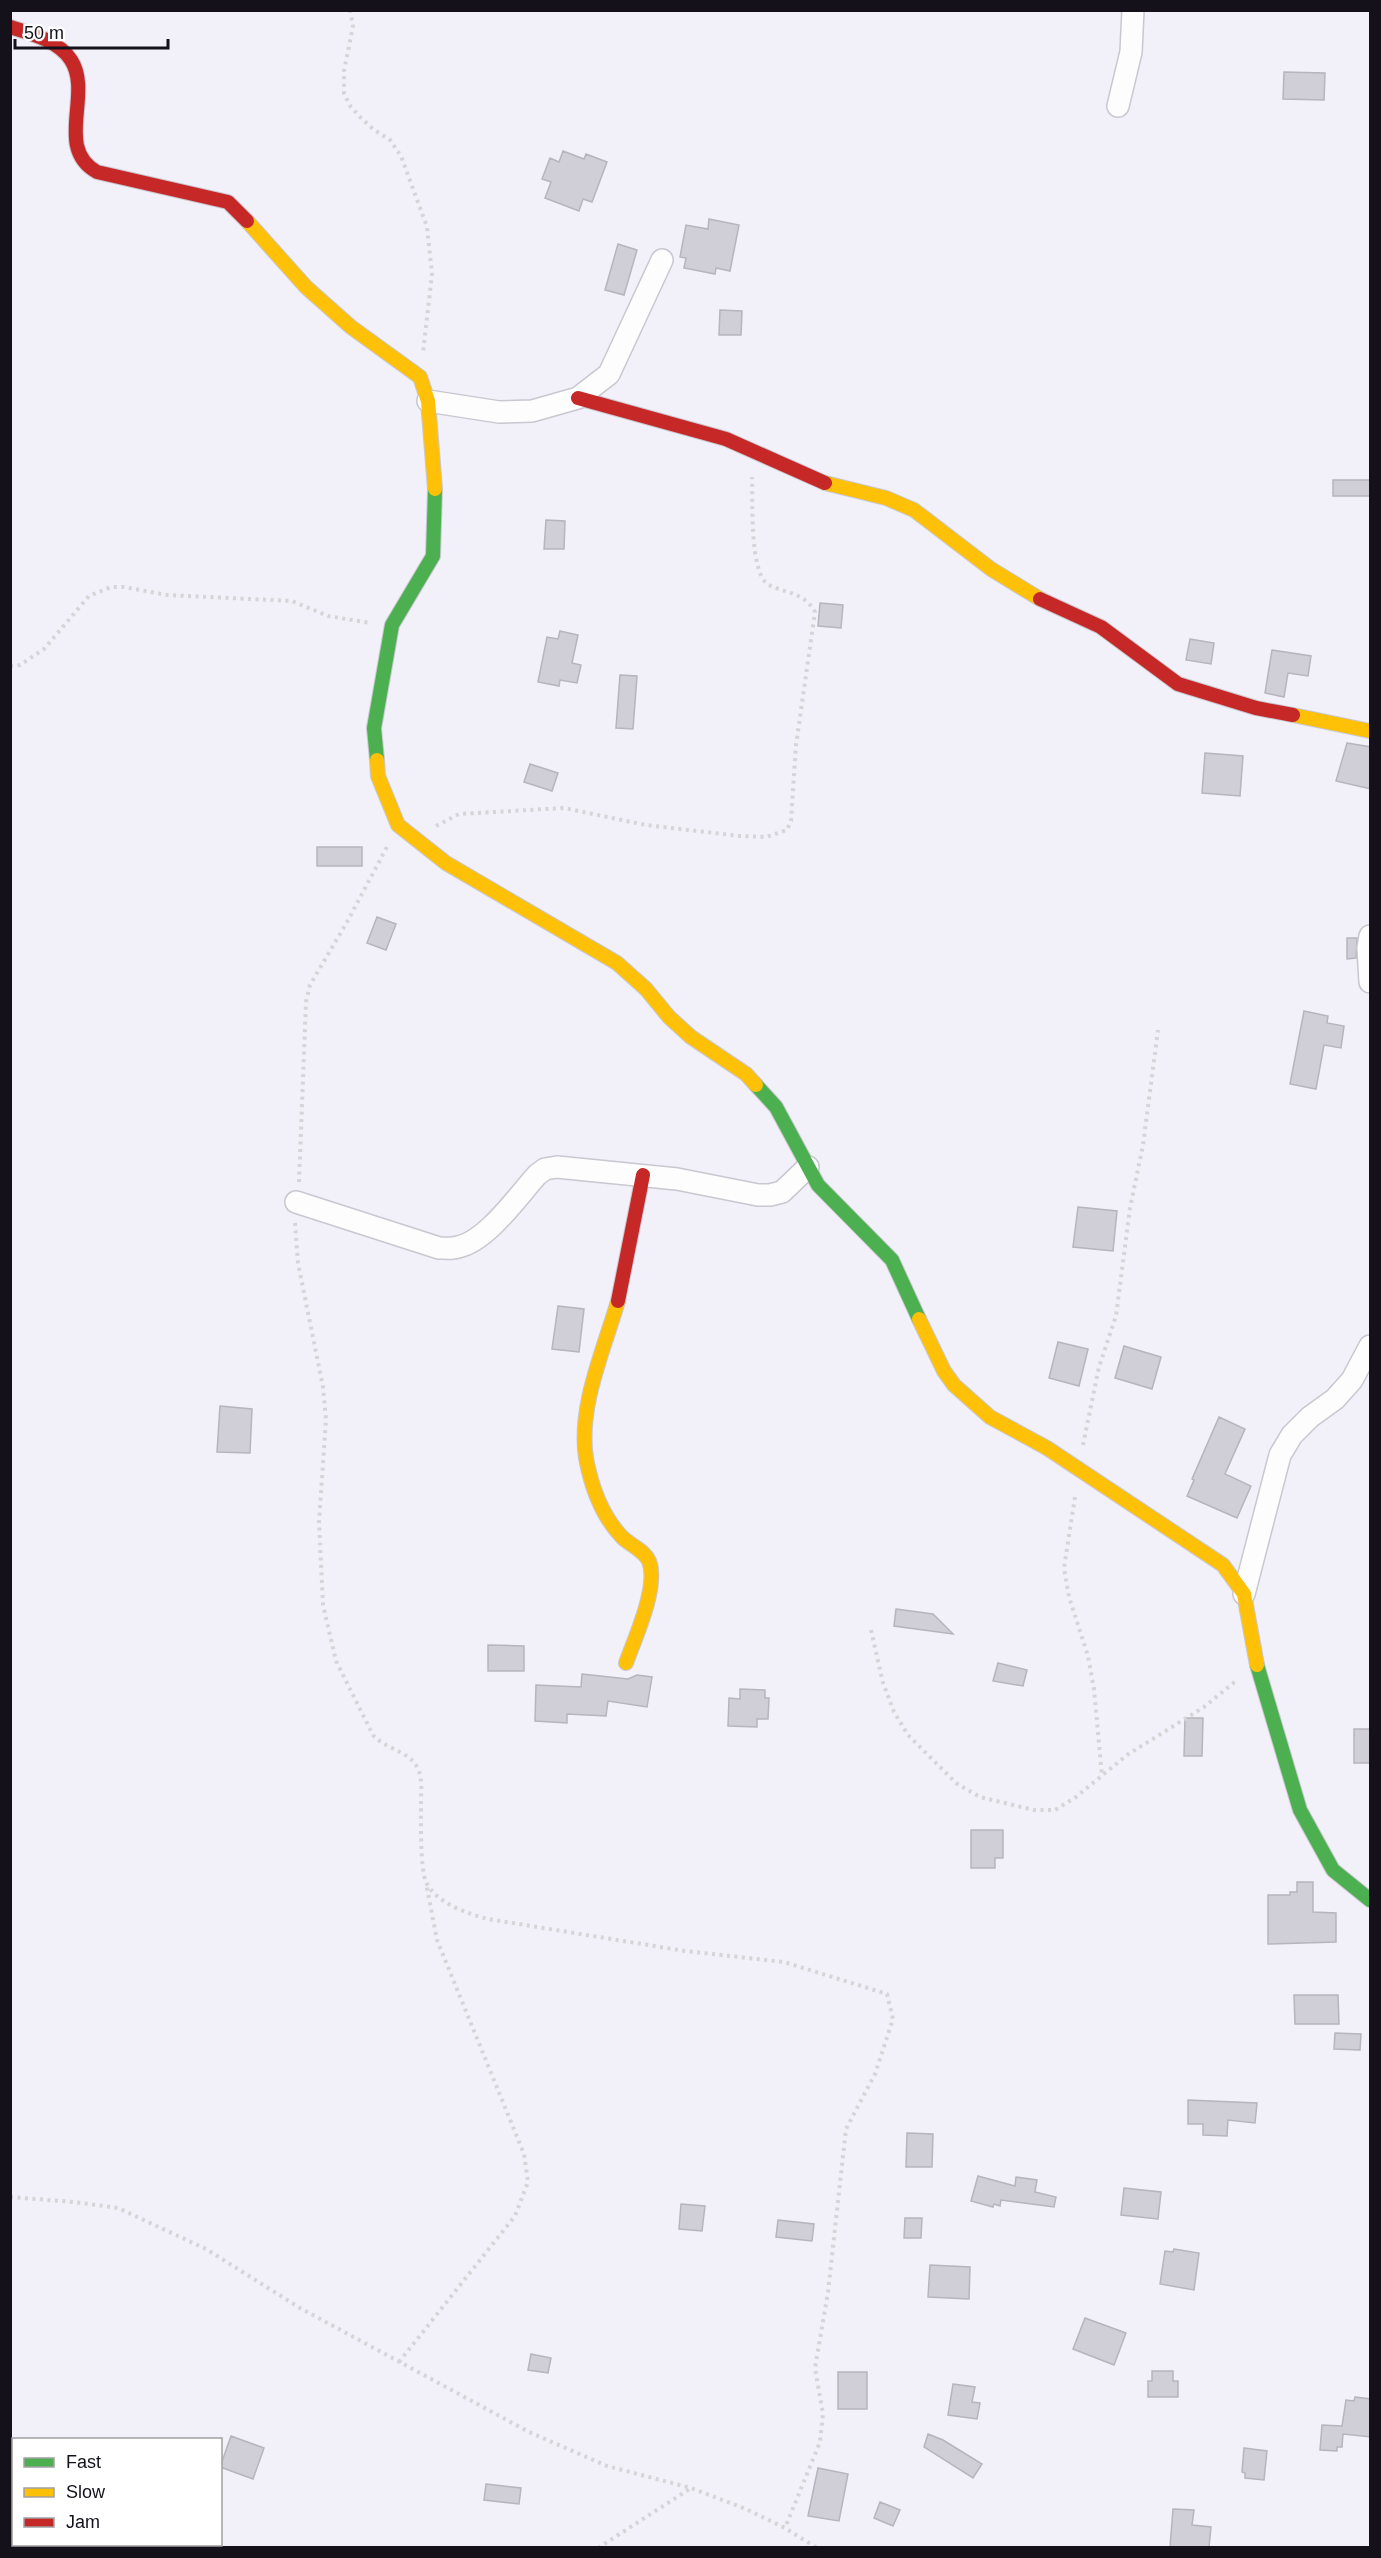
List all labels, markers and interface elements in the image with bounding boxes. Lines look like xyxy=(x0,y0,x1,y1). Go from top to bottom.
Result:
scale bar xyxy=(15,12,168,50)
text: 50 m xyxy=(24,23,64,43)
legend xyxy=(12,2438,222,2546)
text: Fast xyxy=(66,2452,101,2472)
text: Slow xyxy=(66,2482,106,2502)
text: Jam xyxy=(66,2512,100,2532)

